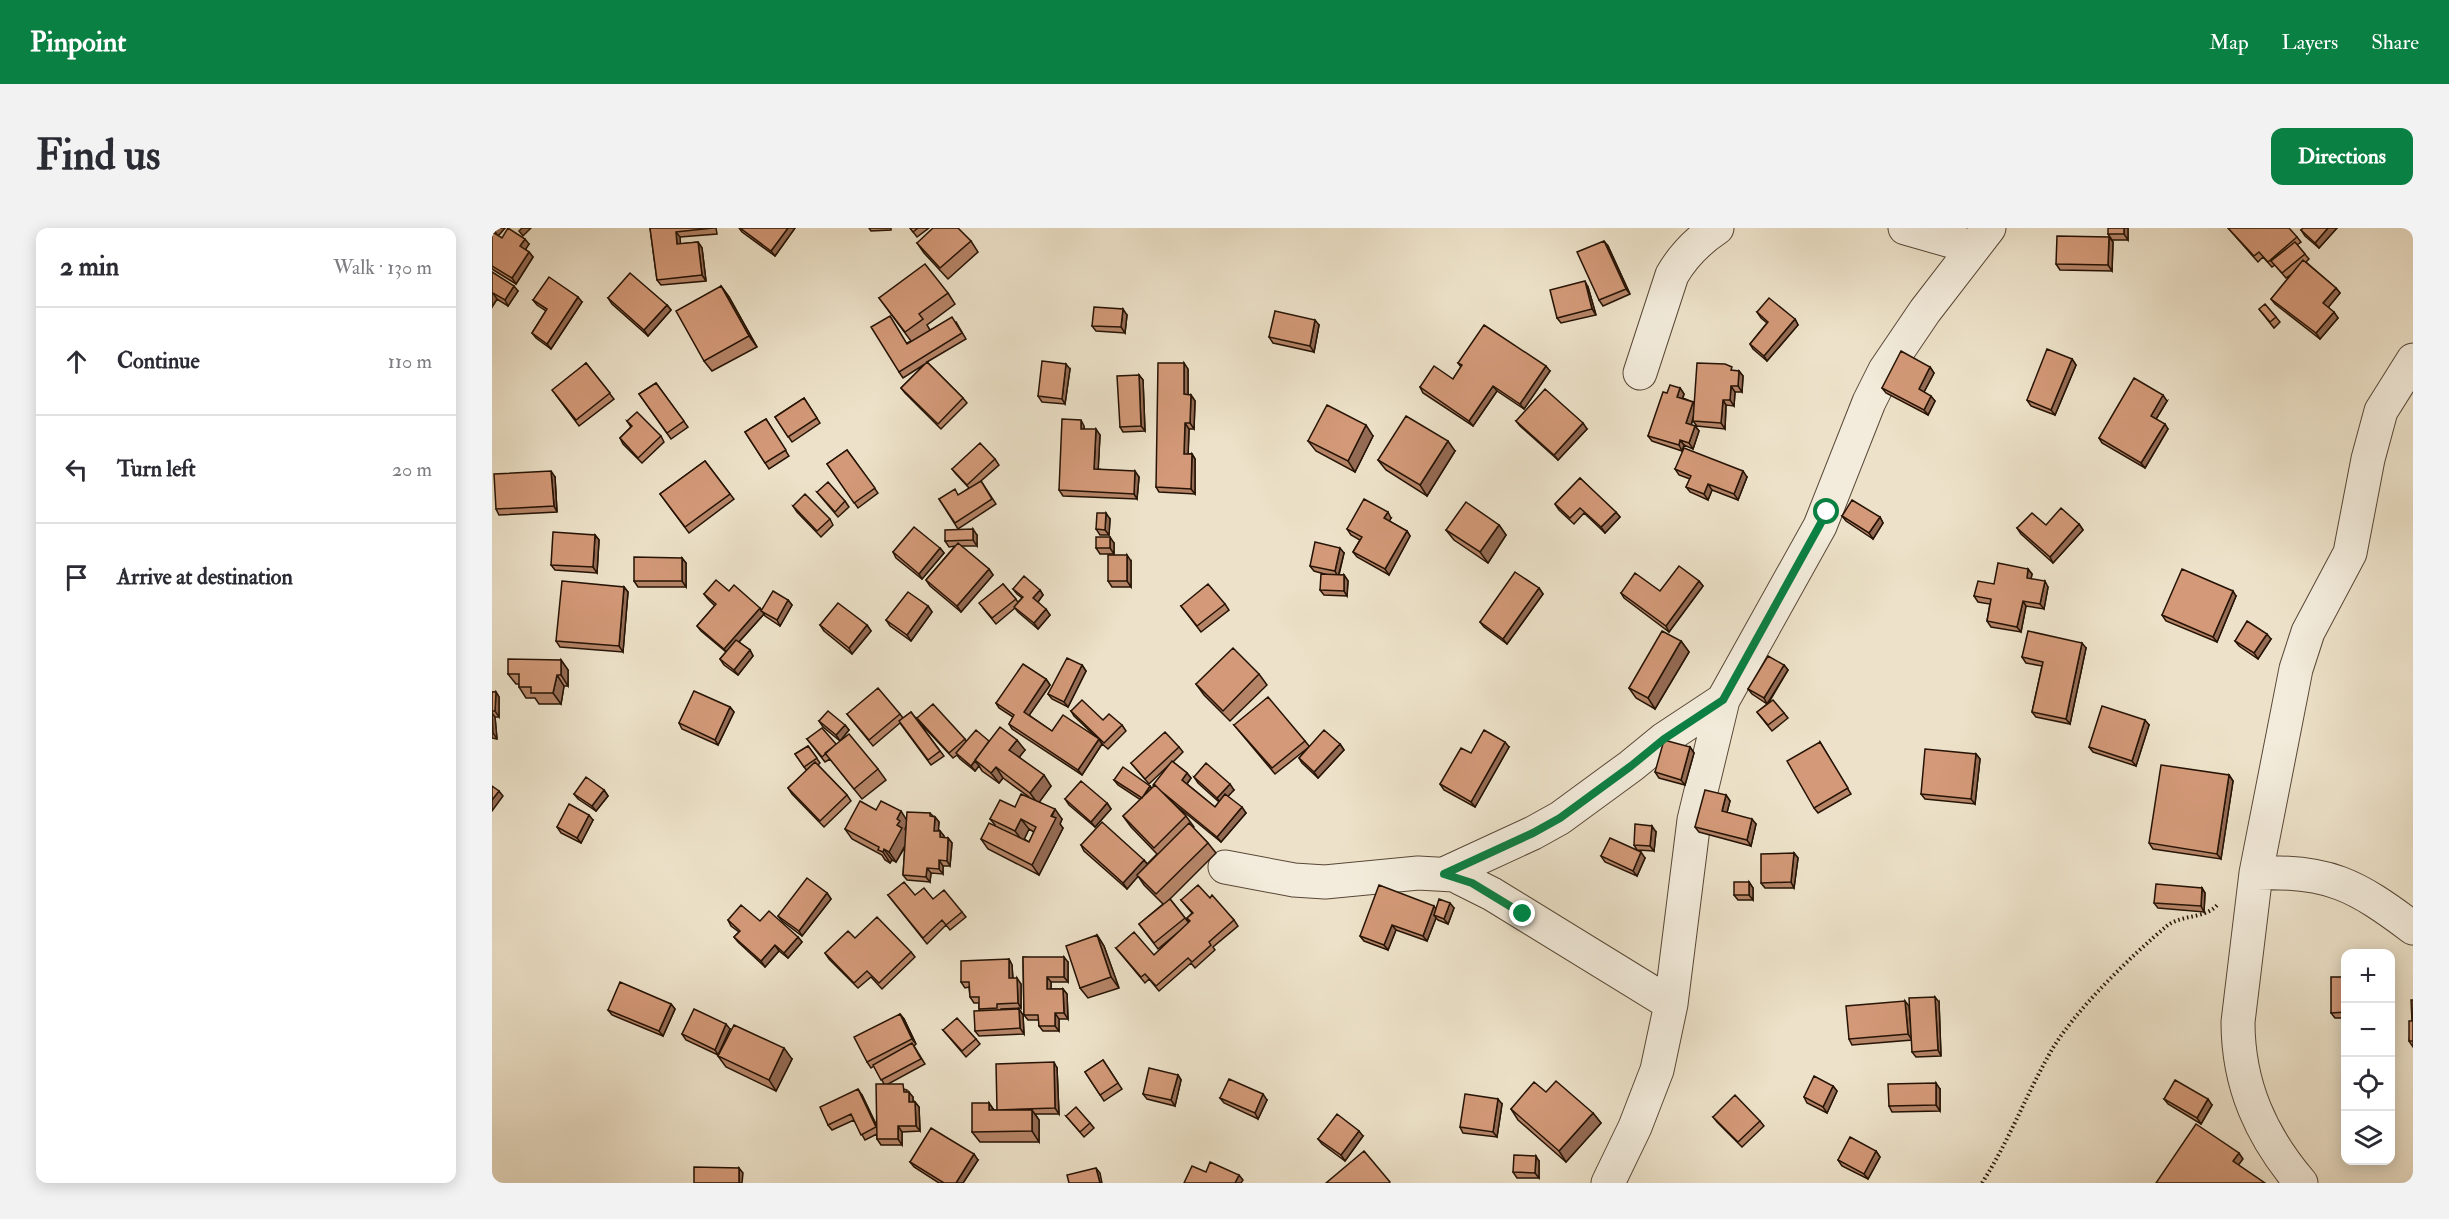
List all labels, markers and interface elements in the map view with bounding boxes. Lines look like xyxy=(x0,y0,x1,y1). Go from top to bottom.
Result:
text: Pinpoint xyxy=(30,25,126,60)
text: Map xyxy=(2209,29,2249,56)
text: Layers xyxy=(2282,29,2338,56)
text: Share xyxy=(2371,29,2419,56)
button: Directions xyxy=(2271,128,2413,185)
text: Find us xyxy=(36,130,160,182)
text: 2 min xyxy=(60,251,119,283)
text: Walk · 130 m xyxy=(333,255,432,280)
icon: ahead xyxy=(60,345,93,378)
text: Continue xyxy=(117,347,200,375)
text: 110 m xyxy=(388,349,432,374)
icon: left xyxy=(60,453,93,486)
text: Turn left xyxy=(117,455,196,483)
text: 20 m xyxy=(392,457,432,482)
route start xyxy=(1813,498,1839,524)
icon: arrive xyxy=(60,561,93,594)
text: Arrive at destination xyxy=(117,563,293,591)
route end xyxy=(1509,900,1535,926)
map controls xyxy=(2341,949,2395,1165)
button: + xyxy=(2341,949,2395,1003)
button: − xyxy=(2341,1003,2395,1057)
button: locate xyxy=(2341,1057,2395,1111)
button: layers xyxy=(2341,1111,2395,1165)

